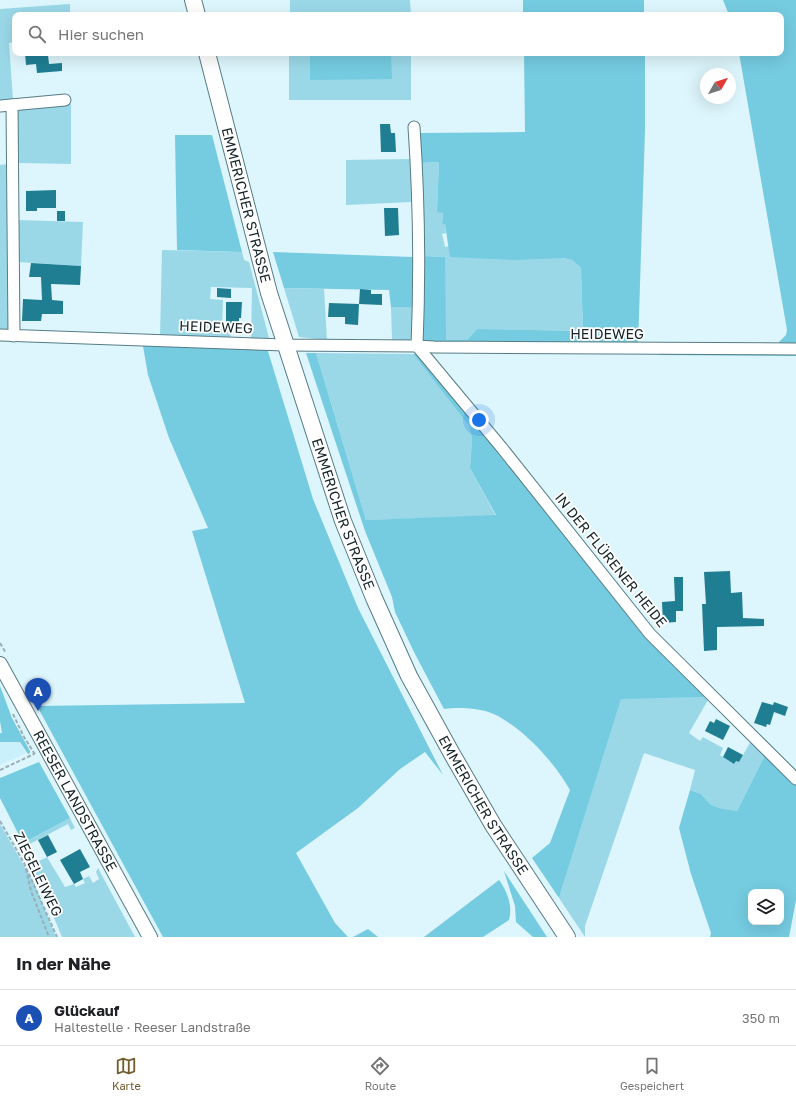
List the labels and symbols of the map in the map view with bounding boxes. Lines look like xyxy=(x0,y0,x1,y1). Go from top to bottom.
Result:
north arrow xyxy=(700,68,736,104)
street label: EMMERICHER STRASSE xyxy=(219,125,275,284)
street label: HEIDEWEG xyxy=(179,317,253,336)
street label: HEIDEWEG xyxy=(570,325,644,342)
your location xyxy=(469,410,489,430)
street label: EMMERICHER STRASSE xyxy=(309,436,379,592)
street label: IN DER FLÜRENER HEIDE xyxy=(552,489,671,630)
pin: A xyxy=(25,678,51,711)
street label: REESER LANDSTRASSE xyxy=(30,727,121,874)
street label: EMMERICHER STRASSE xyxy=(435,732,532,878)
street label: ZIEGELEIWEG xyxy=(11,829,66,919)

